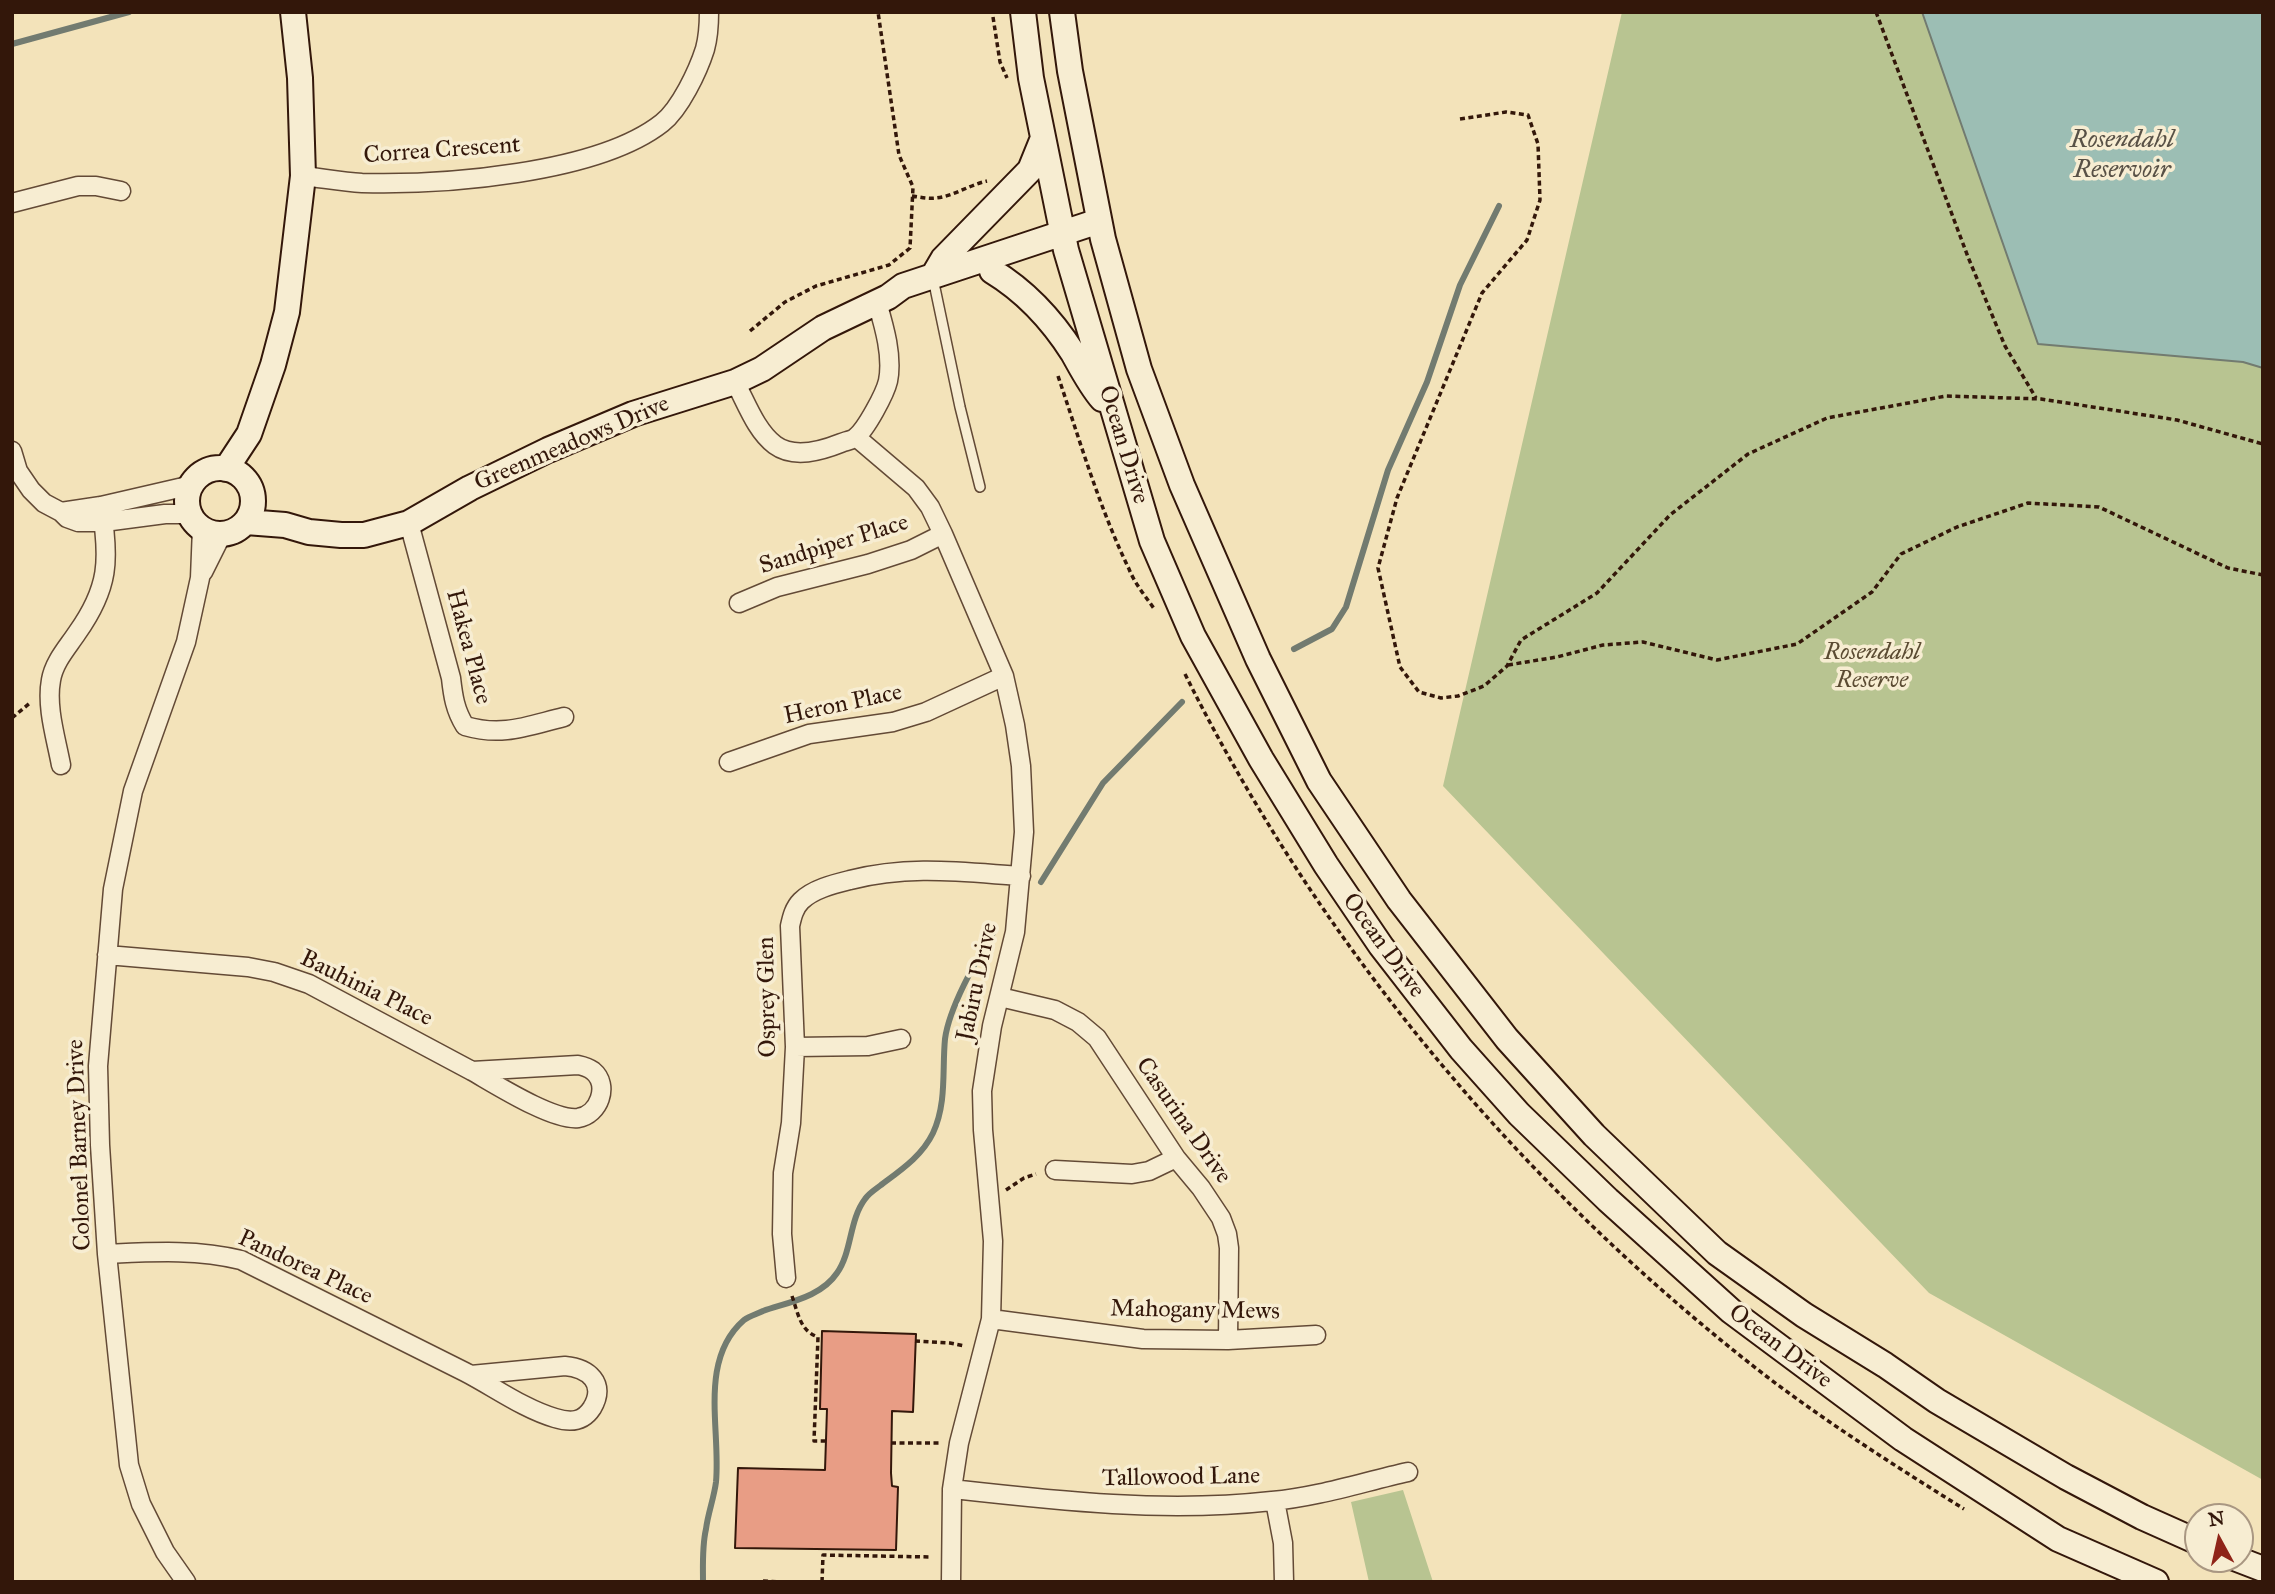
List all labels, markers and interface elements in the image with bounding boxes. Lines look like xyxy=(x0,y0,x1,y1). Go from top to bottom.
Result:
water label: Rosendahl Reservoir xyxy=(2070,125,2174,186)
street label: Correa Crescent xyxy=(363,131,521,171)
street label: Ocean Drive xyxy=(1091,382,1155,508)
street label: Greenmeadows Drive xyxy=(470,390,674,498)
street label: Sandpiper Place xyxy=(756,509,912,581)
street label: Hakea Place xyxy=(439,586,497,708)
park label: Rosendahl Reserve xyxy=(1824,639,1920,695)
street label: Heron Place xyxy=(781,678,905,732)
street label: Ocean Drive xyxy=(1335,888,1431,1004)
street label: Jabiru Drive xyxy=(951,920,1005,1044)
street label: Osprey Glen xyxy=(753,936,783,1058)
street label: Bauhinia Place xyxy=(295,944,437,1034)
street label: Colonel Barney Drive xyxy=(62,1039,98,1251)
street label: Casurina Drive xyxy=(1129,1052,1237,1190)
street label: Pandorea Place xyxy=(233,1224,377,1312)
street label: Mahogany Mews xyxy=(1110,1295,1280,1327)
street label: Ocean Drive xyxy=(1723,1299,1837,1395)
street label: Tallowood Lane xyxy=(1102,1462,1260,1494)
north arrow xyxy=(2184,1503,2254,1573)
text: N xyxy=(2207,1506,2226,1531)

